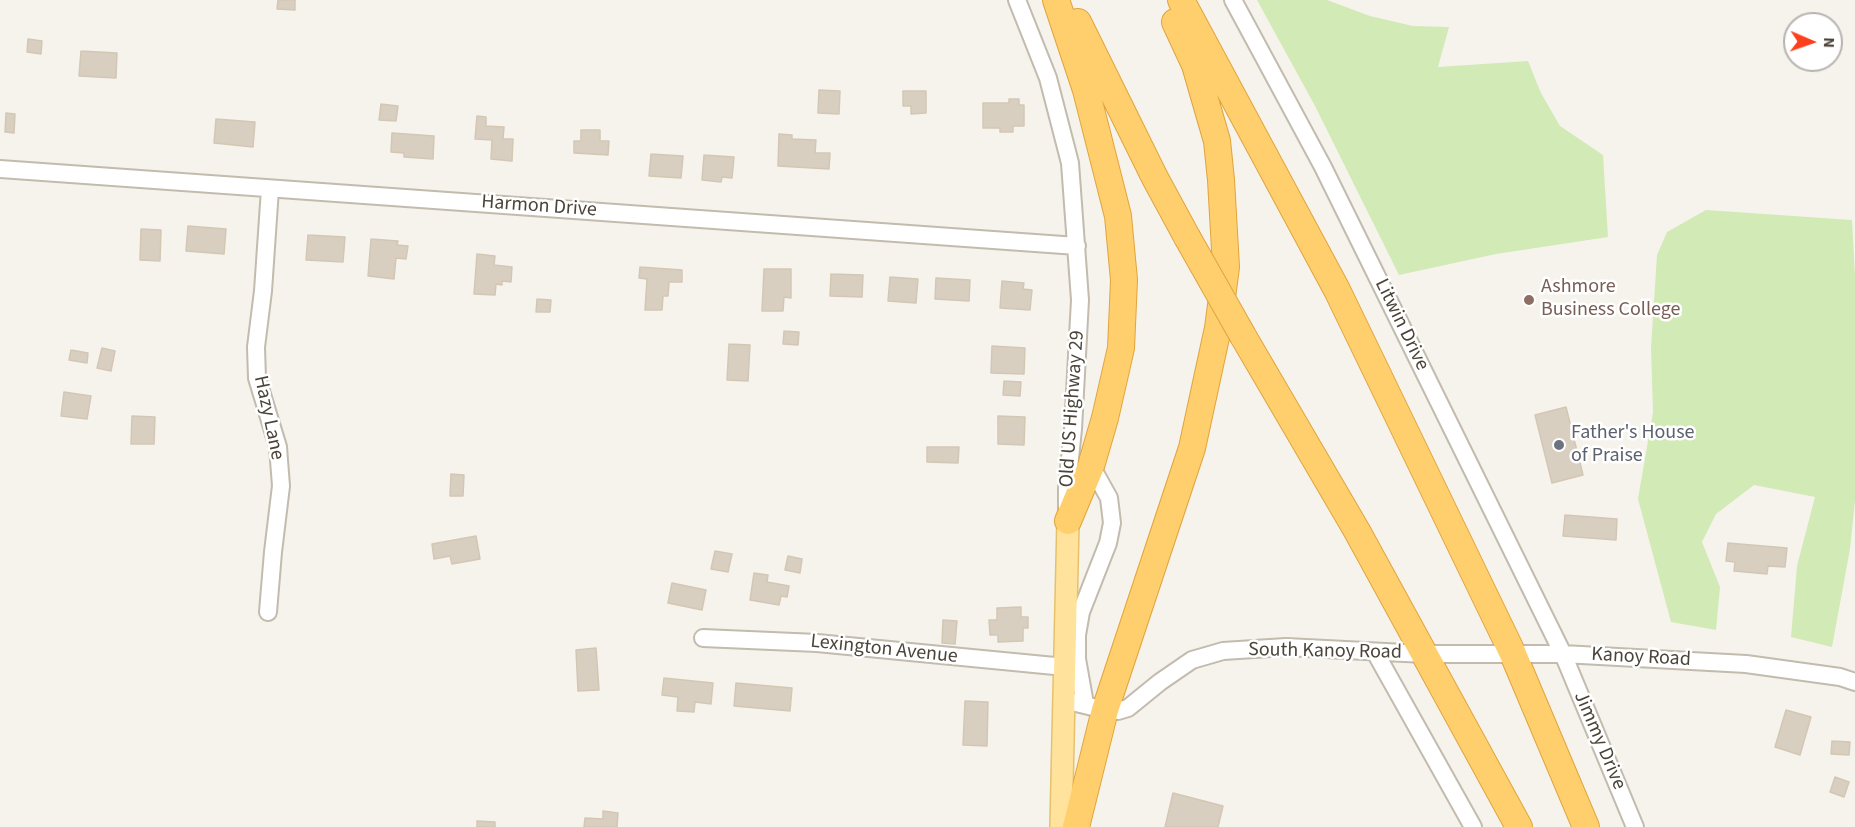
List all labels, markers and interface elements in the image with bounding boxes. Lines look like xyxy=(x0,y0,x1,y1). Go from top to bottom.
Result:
north arrow xyxy=(1783,12,1843,72)
text: N xyxy=(1818,37,1840,48)
street label: Harmon Drive xyxy=(480,191,598,223)
street label: Litwin Drive xyxy=(1369,275,1433,375)
place label: Ashmore Business College xyxy=(1541,276,1680,323)
marker: Ashmore Business College xyxy=(1522,293,1536,307)
street label: Old US Highway 29 xyxy=(1056,330,1090,488)
street label: Hazy Lane xyxy=(247,374,289,462)
place label: Father's House of Praise xyxy=(1571,422,1695,469)
marker: Father's House of Praise xyxy=(1552,438,1566,452)
street label: Lexington Avenue xyxy=(809,630,959,670)
street label: South Kanoy Road xyxy=(1248,639,1402,665)
street label: Kanoy Road xyxy=(1591,643,1691,673)
street label: Jimmy Drive xyxy=(1568,688,1630,794)

